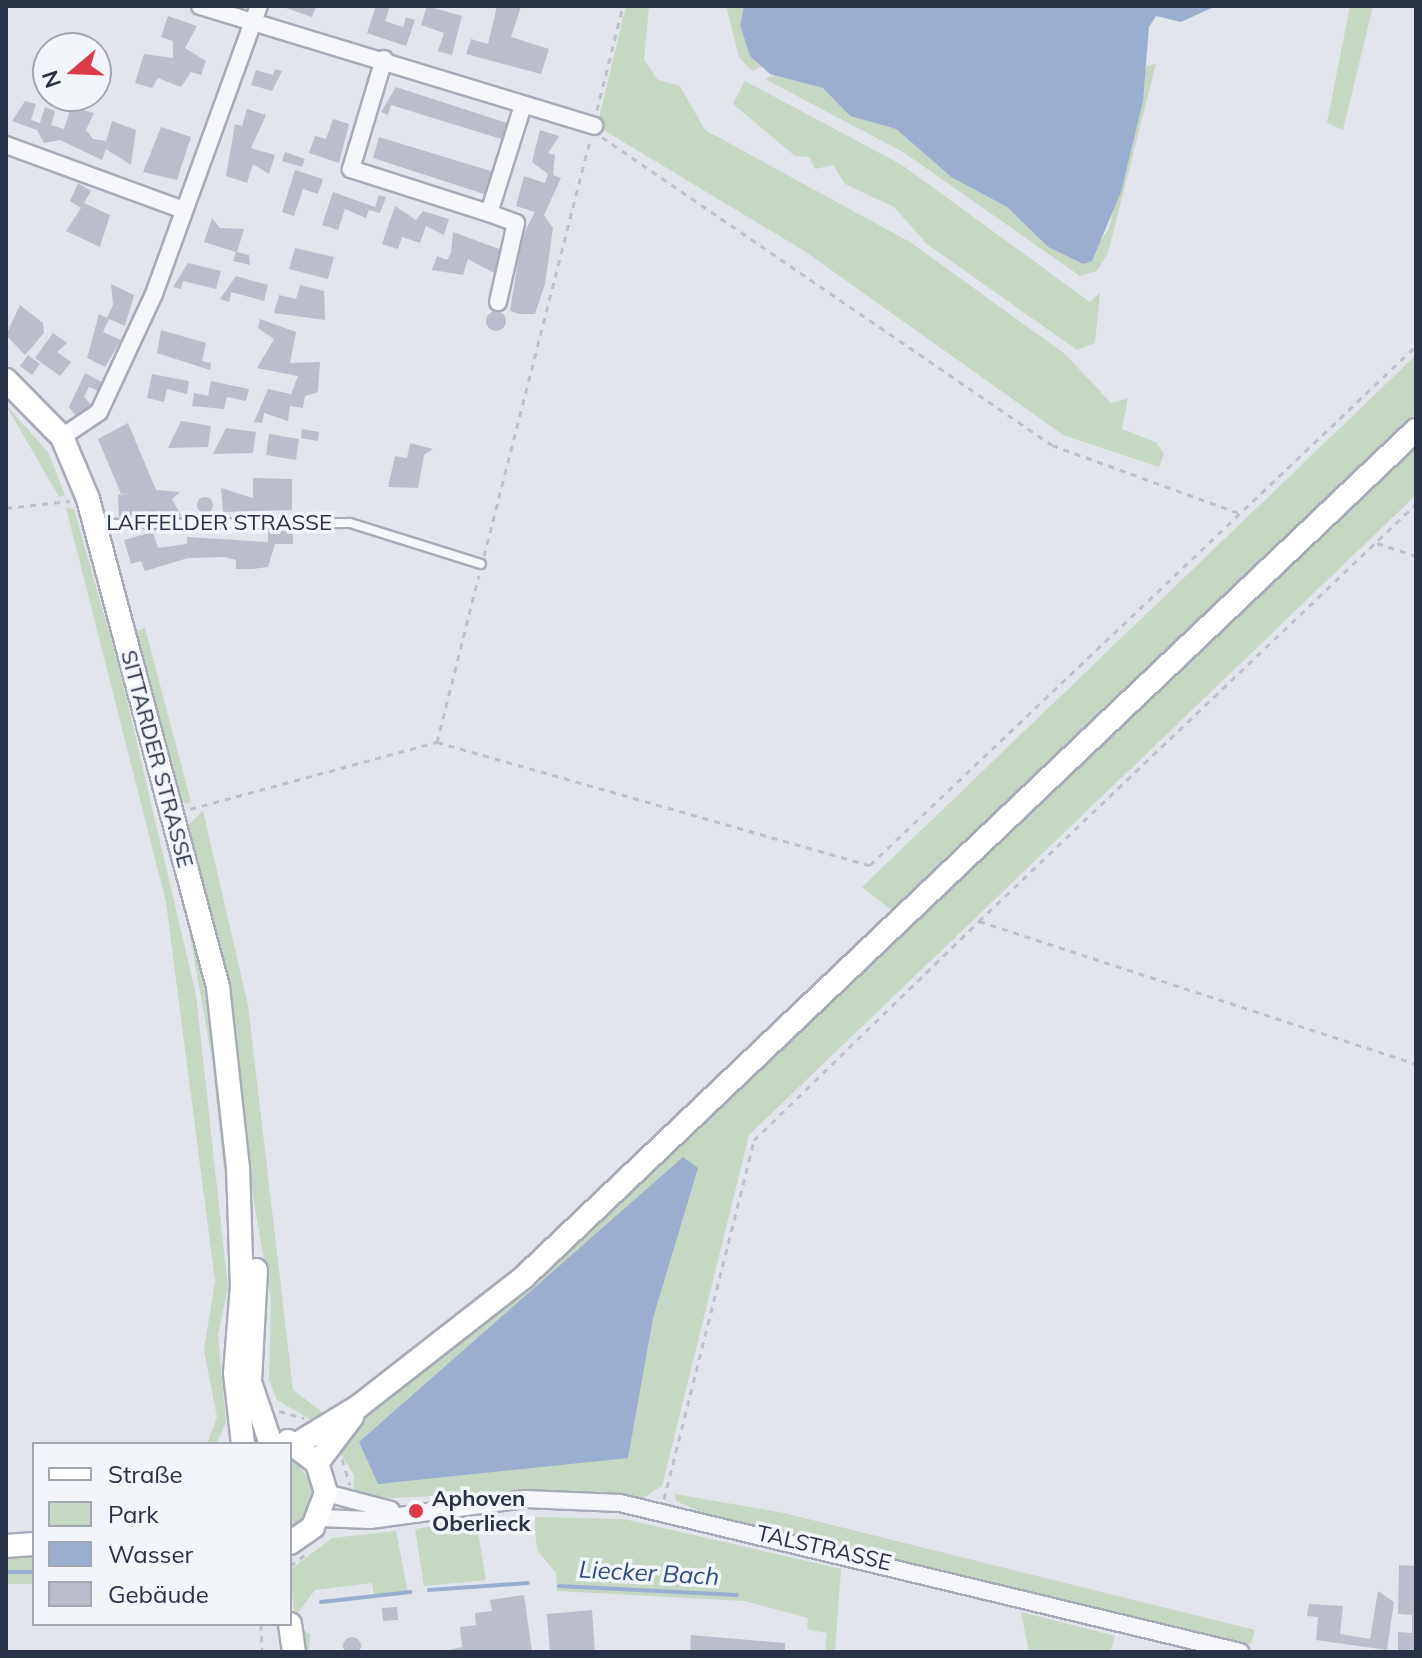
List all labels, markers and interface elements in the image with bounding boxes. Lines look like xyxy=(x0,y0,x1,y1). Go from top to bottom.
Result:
north arrow xyxy=(32,32,112,112)
text: N xyxy=(35,67,67,92)
street label: LAFFELDER STRASSE xyxy=(106,510,332,536)
street label: SITTARDER STRASSE xyxy=(115,647,199,871)
legend xyxy=(32,1442,292,1626)
text: Straße xyxy=(108,1459,183,1489)
place label: Aphoven Oberlieck xyxy=(432,1485,530,1536)
text: Park xyxy=(108,1499,159,1529)
marker: Aphoven Oberlieck xyxy=(407,1502,425,1520)
street label: TALSTRASSE xyxy=(754,1520,894,1576)
text: Wasser xyxy=(108,1539,193,1569)
water label: Liecker Bach xyxy=(578,1555,720,1591)
text: Gebäude xyxy=(108,1579,209,1609)

